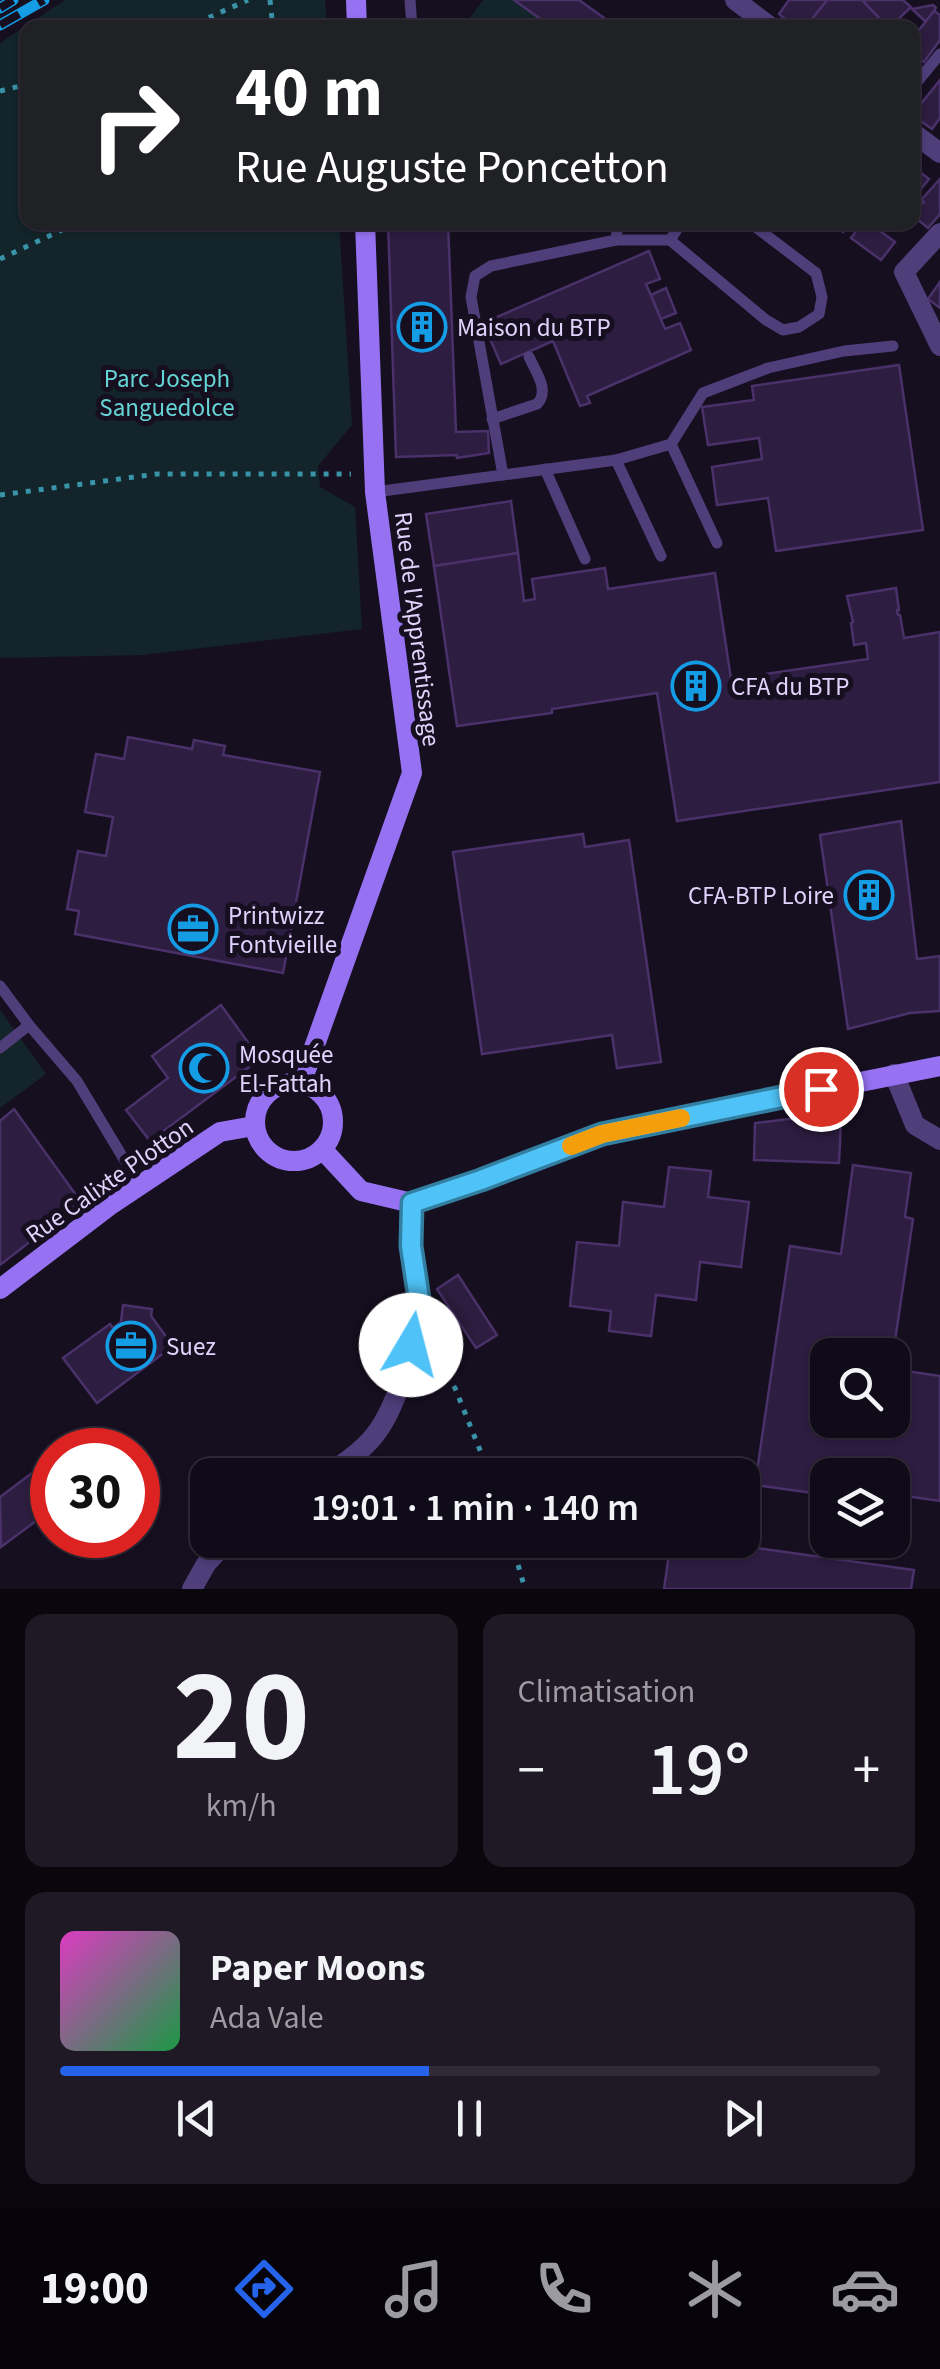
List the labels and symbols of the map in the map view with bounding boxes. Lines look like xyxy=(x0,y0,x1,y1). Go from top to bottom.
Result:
building icon: Maison du BTP xyxy=(396,301,448,353)
place label: Maison du BTP xyxy=(457,310,611,346)
park label: Parc Joseph Sanguedolce xyxy=(99,361,235,426)
street label: Rue de l'Apprentissage xyxy=(385,510,449,749)
building icon: CFA du BTP xyxy=(670,660,722,712)
place label: CFA du BTP xyxy=(731,669,849,705)
building icon: CFA-BTP Loire xyxy=(843,869,895,921)
place label: CFA-BTP Loire xyxy=(688,878,834,914)
place label: Printwizz Fontvieille xyxy=(228,898,337,963)
office icon: Printwizz Fontvieille xyxy=(167,903,219,955)
place label: Mosquée El-Fattah xyxy=(239,1037,333,1102)
mosque icon: Mosquée El-Fattah xyxy=(178,1042,230,1094)
pin xyxy=(779,1047,864,1132)
street label: Rue Calixte Plotton xyxy=(18,1109,201,1252)
position arrow xyxy=(359,1293,463,1397)
office icon: Suez xyxy=(105,1320,157,1372)
place label: Suez xyxy=(166,1329,216,1365)
speed limit sign: 30 xyxy=(30,1428,160,1558)

